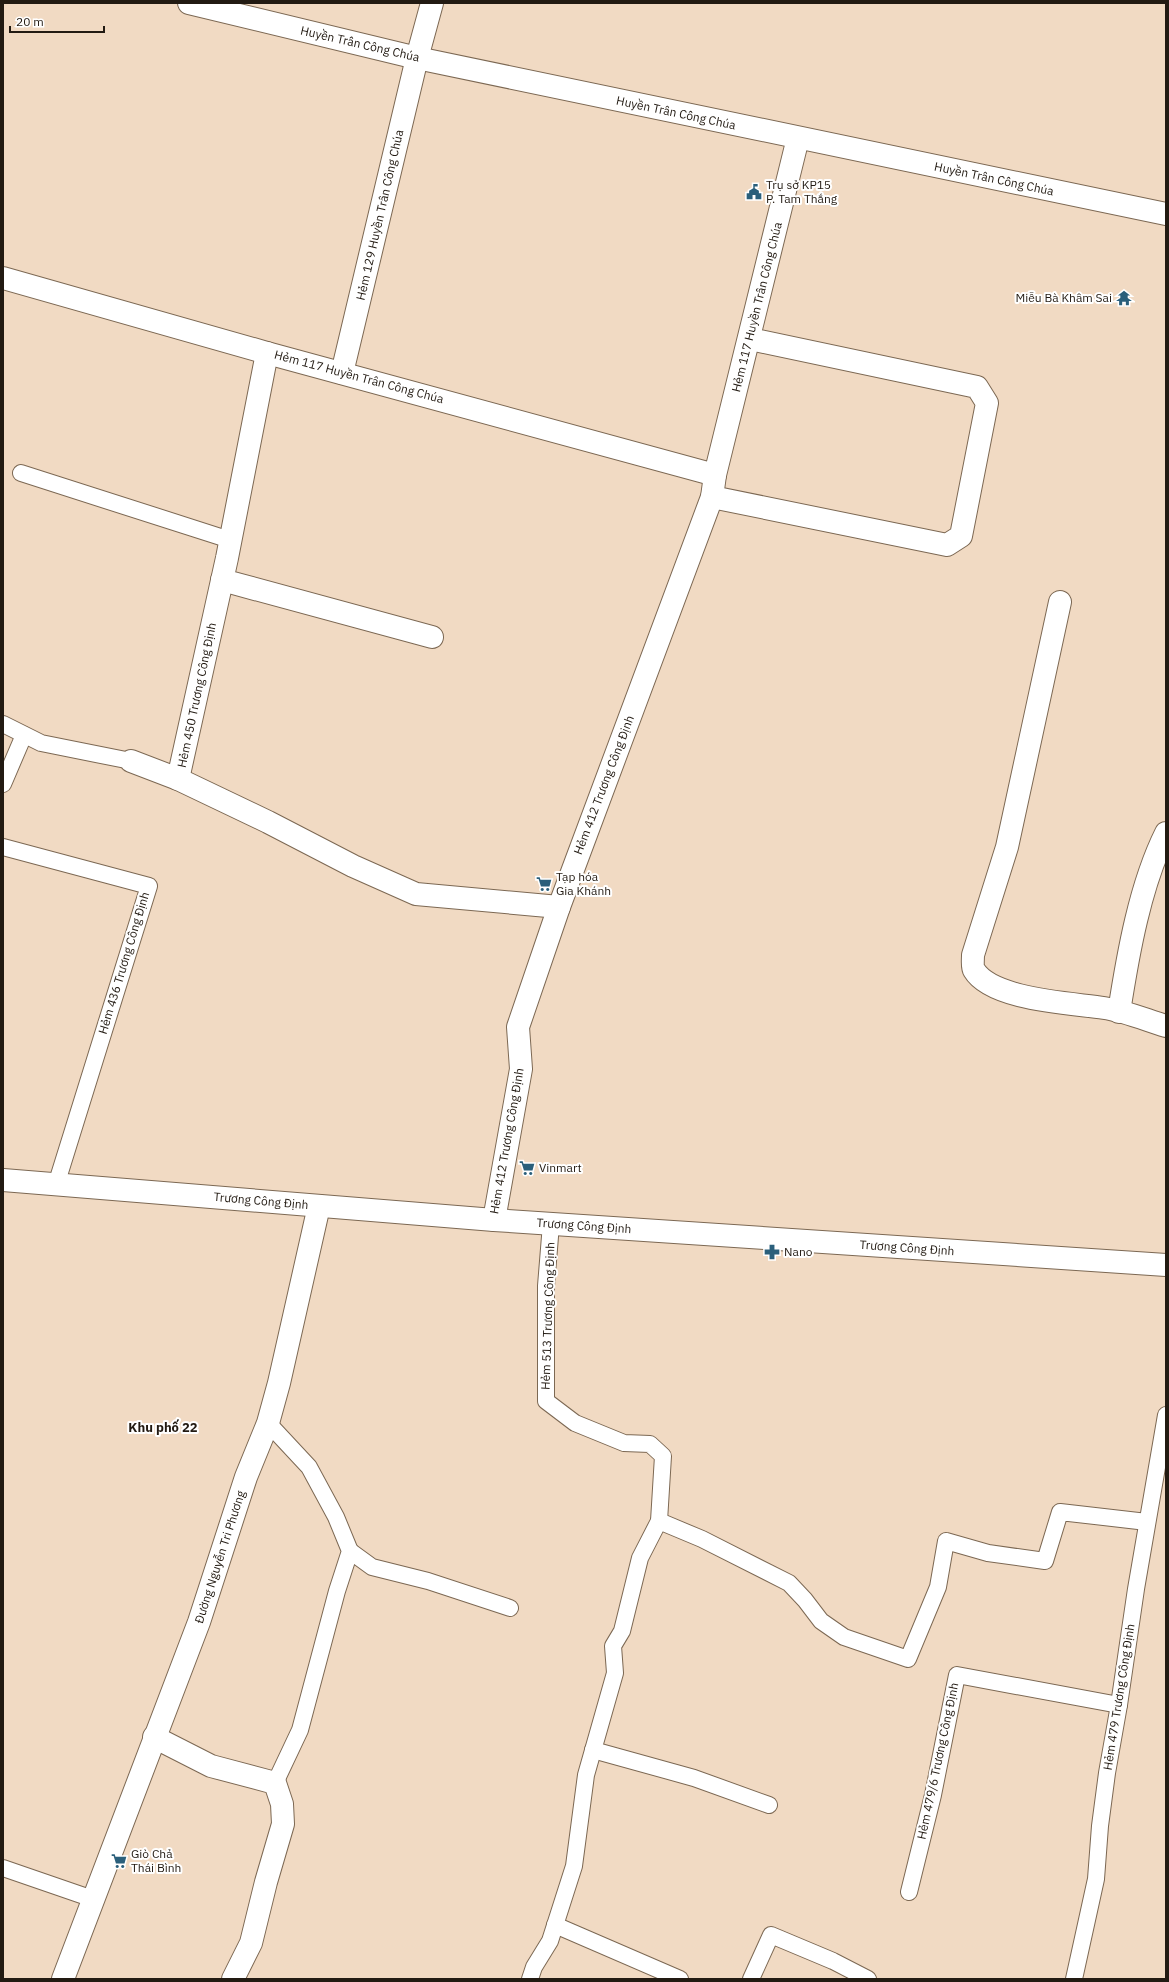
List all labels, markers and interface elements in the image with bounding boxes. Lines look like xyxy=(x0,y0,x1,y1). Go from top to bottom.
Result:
scale bar xyxy=(10,8,104,34)
text: 20 m xyxy=(16,14,44,29)
street label: Huyền Trân Công Chúa xyxy=(299,22,422,65)
street label: Huyền Trân Công Chúa xyxy=(615,93,738,133)
street label: Hẻm 129 Huyền Trân Công Chúa xyxy=(353,128,407,302)
street label: Huyền Trân Công Chúa xyxy=(933,159,1056,199)
place label: Trụ sở KP15 P. Tam Thắng xyxy=(766,177,838,206)
public building icon: Trụ sở KP15 P. Tam Thắng xyxy=(745,183,763,201)
street label: Hẻm 117 Huyền Trân Công Chúa xyxy=(728,220,785,393)
temple icon: Miễu Bà Khâm Sai xyxy=(1115,289,1133,307)
place label: Miễu Bà Khâm Sai xyxy=(1015,290,1112,305)
street label: Hẻm 117 Huyền Trân Công Chúa xyxy=(273,347,446,407)
street label: Hẻm 450 Trương Công Định xyxy=(174,621,219,769)
street label: Hẻm 412 Trương Công Định xyxy=(570,713,637,857)
place label: Tạp hóa Gia Khánh xyxy=(556,869,611,898)
supermarket icon: Tạp hóa Gia Khánh xyxy=(535,875,553,893)
street label: Hẻm 436 Trương Công Định xyxy=(95,890,152,1036)
street label: Hẻm 412 Trương Công Định xyxy=(486,1067,527,1215)
supermarket icon: Vinmart xyxy=(518,1159,536,1177)
place label: Vinmart xyxy=(539,1160,582,1175)
street label: Trương Công Định xyxy=(213,1189,309,1212)
street label: Trương Công Định xyxy=(536,1215,632,1236)
street label: Trương Công Định xyxy=(859,1237,955,1258)
street label: Hẻm 513 Trương Công Định xyxy=(537,1242,558,1390)
pharmacy icon: Nano xyxy=(763,1243,781,1261)
place label: Nano xyxy=(784,1244,813,1259)
district label: Khu phố 22 xyxy=(128,1419,198,1436)
street label: Đường Nguyễn Tri Phương xyxy=(191,1488,248,1625)
street label: Hẻm 479 Trương Công Định xyxy=(1100,1623,1137,1771)
street label: Hẻm 479/6 Trương Công Định xyxy=(914,1681,961,1841)
place label: Giò Chả Thái Bình xyxy=(131,1846,181,1875)
supermarket icon: Giò Chả Thái Bình xyxy=(110,1852,128,1870)

